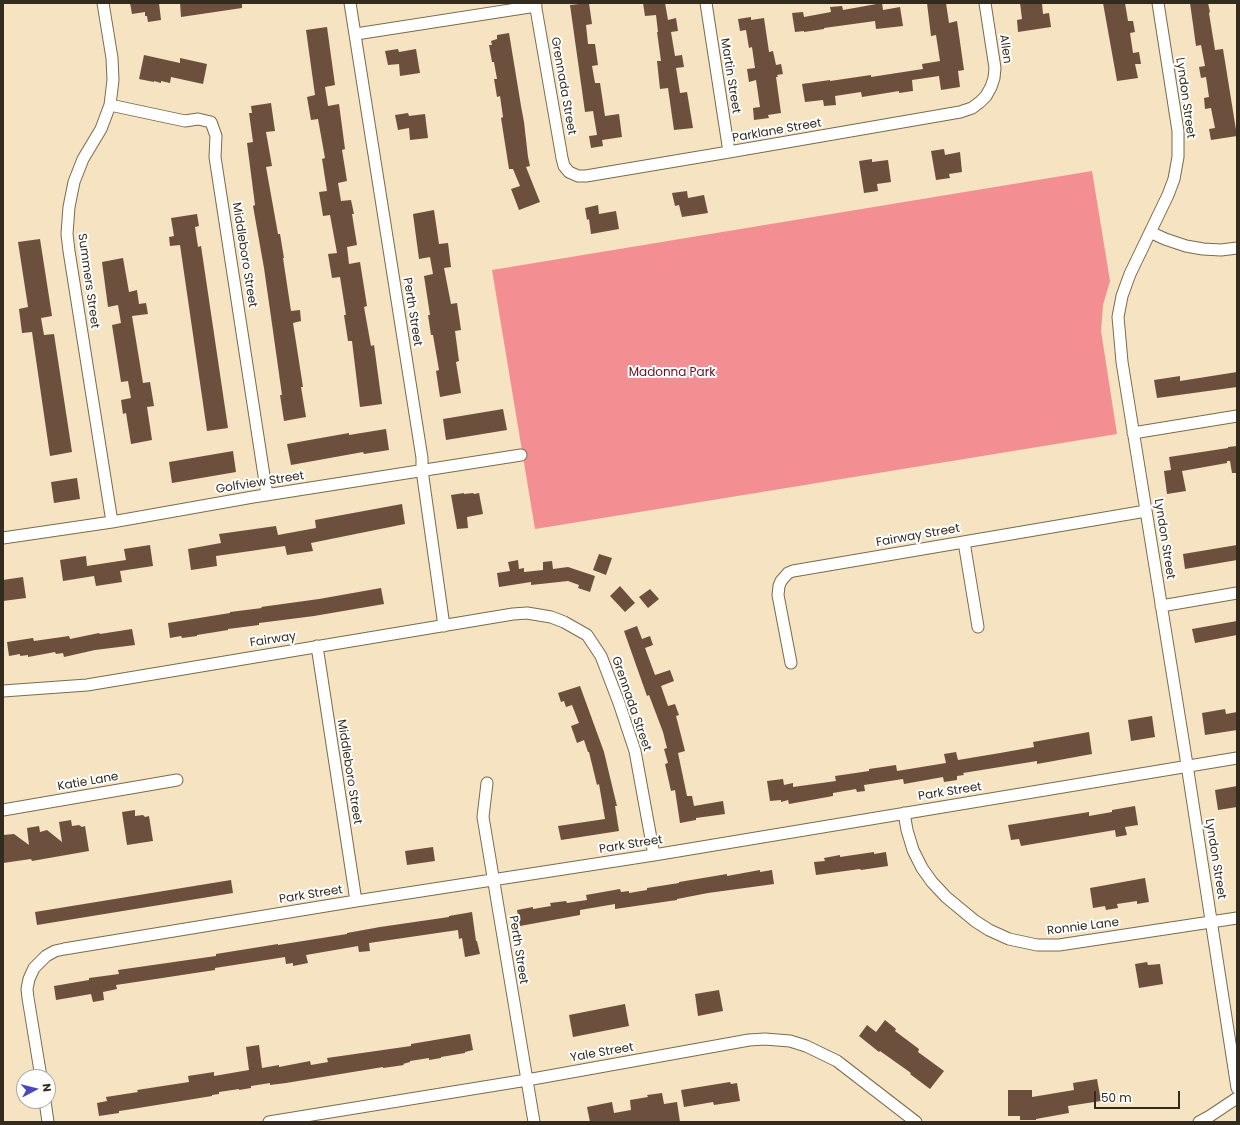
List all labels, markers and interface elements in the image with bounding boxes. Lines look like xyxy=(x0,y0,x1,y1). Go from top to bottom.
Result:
street label: Allen xyxy=(996,34,1014,64)
street label: Grennada Street xyxy=(547,36,579,136)
street label: Martin Street xyxy=(717,37,743,115)
street label: Lyndon Street xyxy=(1172,57,1198,139)
street label: Parklane Street xyxy=(731,116,823,146)
street label: Middleboro Street xyxy=(229,201,259,309)
street label: Summers Street xyxy=(74,232,102,330)
street label: Perth Street xyxy=(399,277,425,347)
park label: Madonna Park xyxy=(629,366,715,380)
street label: Golfview Street xyxy=(215,469,305,497)
street label: Lyndon Street xyxy=(1151,498,1177,580)
street label: Fairway Street xyxy=(875,522,961,550)
street label: Fairway xyxy=(249,629,297,651)
street label: Grennada Street xyxy=(608,655,654,753)
street label: Middleboro Street xyxy=(334,718,364,826)
street label: Katie Lane xyxy=(56,770,120,794)
street label: Park Street xyxy=(917,780,983,804)
street label: Lyndon Street xyxy=(1202,818,1228,900)
street label: Park Street xyxy=(598,833,664,857)
street label: Park Street xyxy=(278,883,344,907)
street label: Perth Street xyxy=(505,915,531,985)
street label: Ronnie Lane xyxy=(1046,915,1120,939)
street label: Yale Street xyxy=(569,1040,635,1066)
north arrow xyxy=(16,1069,56,1109)
text: N xyxy=(38,1083,55,1093)
scale bar xyxy=(1096,1083,1182,1109)
text: 50 m xyxy=(1101,1089,1132,1106)

